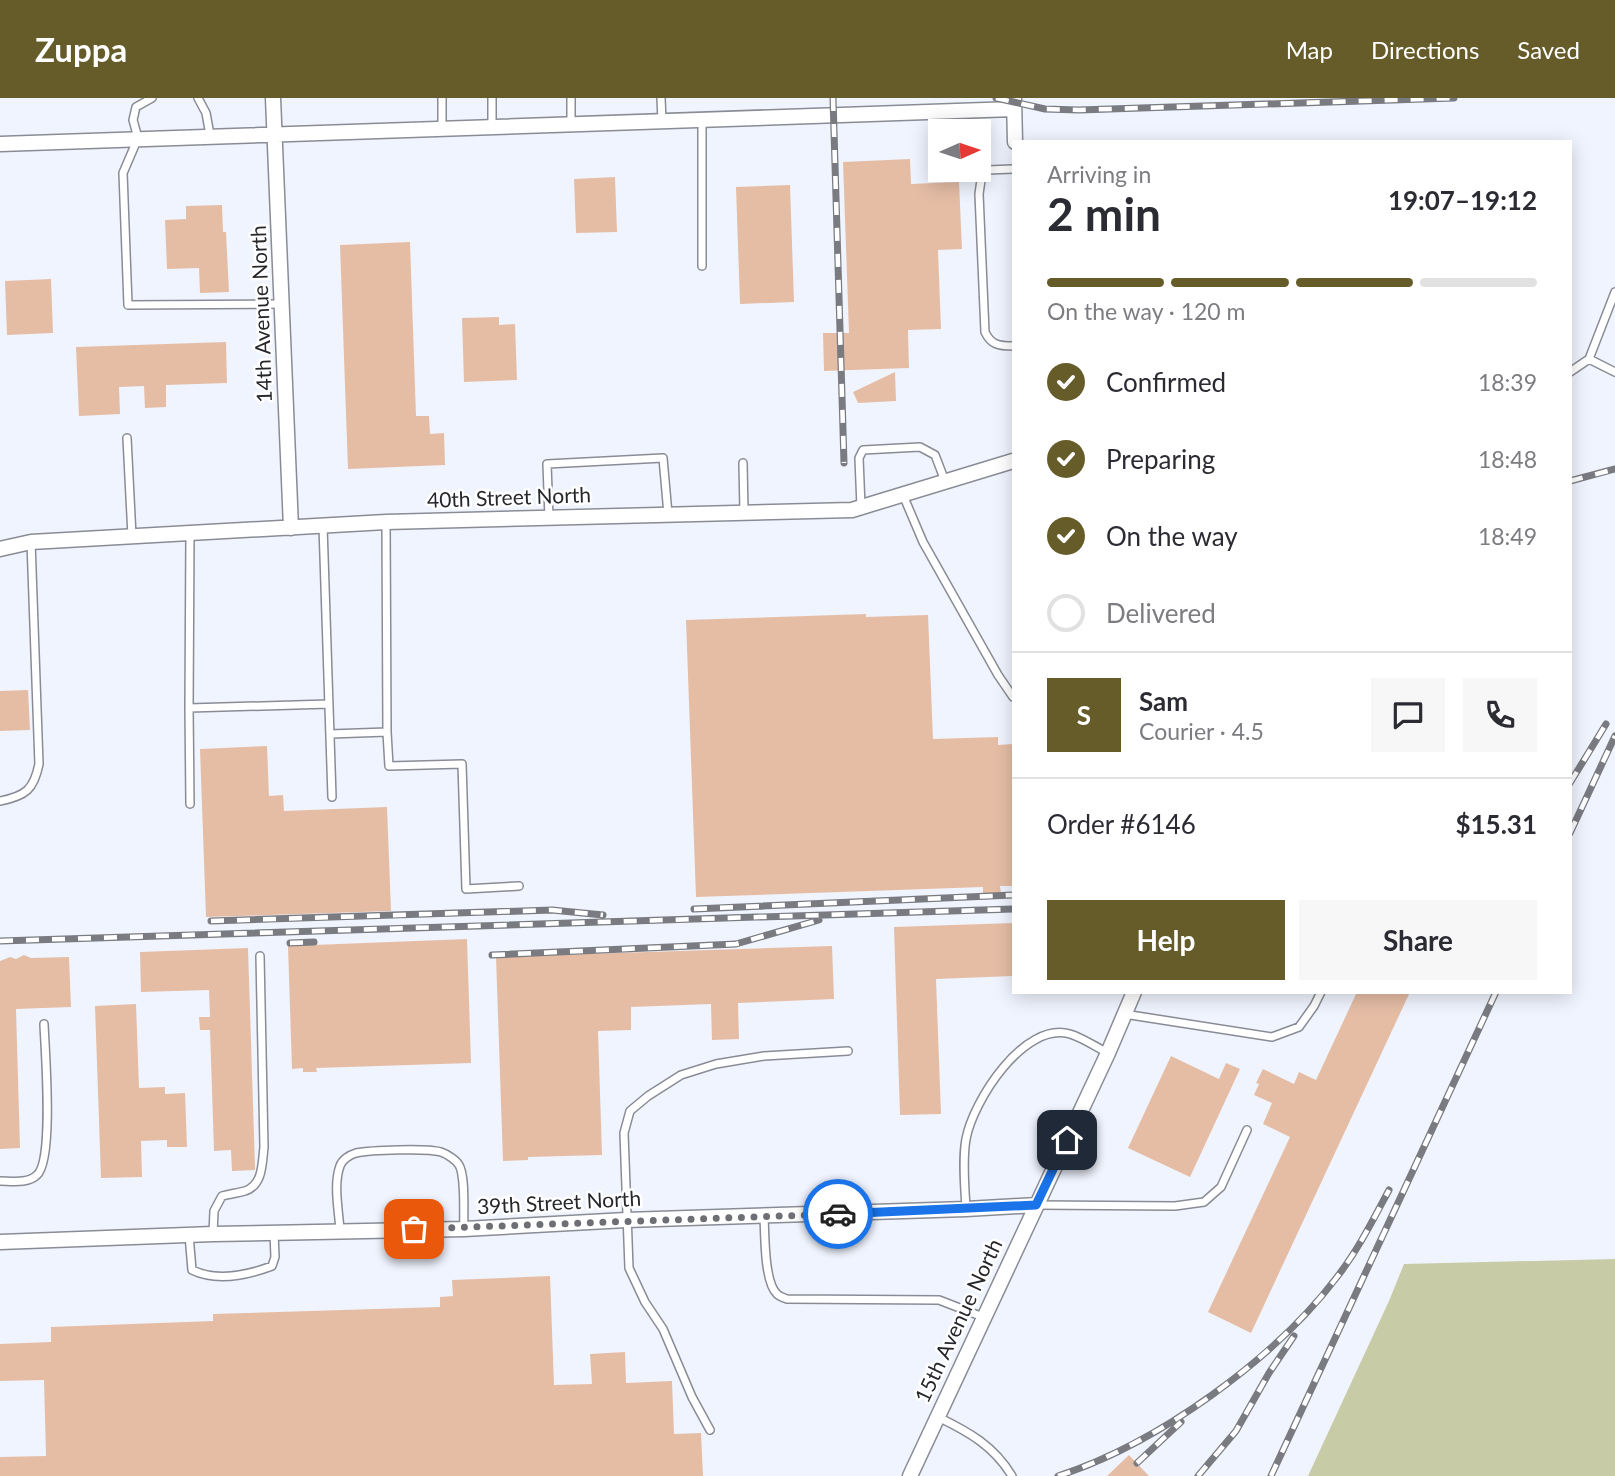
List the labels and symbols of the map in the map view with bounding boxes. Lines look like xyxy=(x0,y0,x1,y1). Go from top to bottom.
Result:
north arrow xyxy=(928,119,990,182)
street label: 14th Avenue North xyxy=(245,225,276,403)
street label: 40th Street North xyxy=(426,481,591,512)
pin xyxy=(1037,1110,1097,1170)
courier xyxy=(803,1179,873,1249)
street label: 39th Street North xyxy=(476,1185,642,1218)
pin xyxy=(384,1199,444,1259)
street label: 15th Avenue North xyxy=(909,1235,1007,1406)

